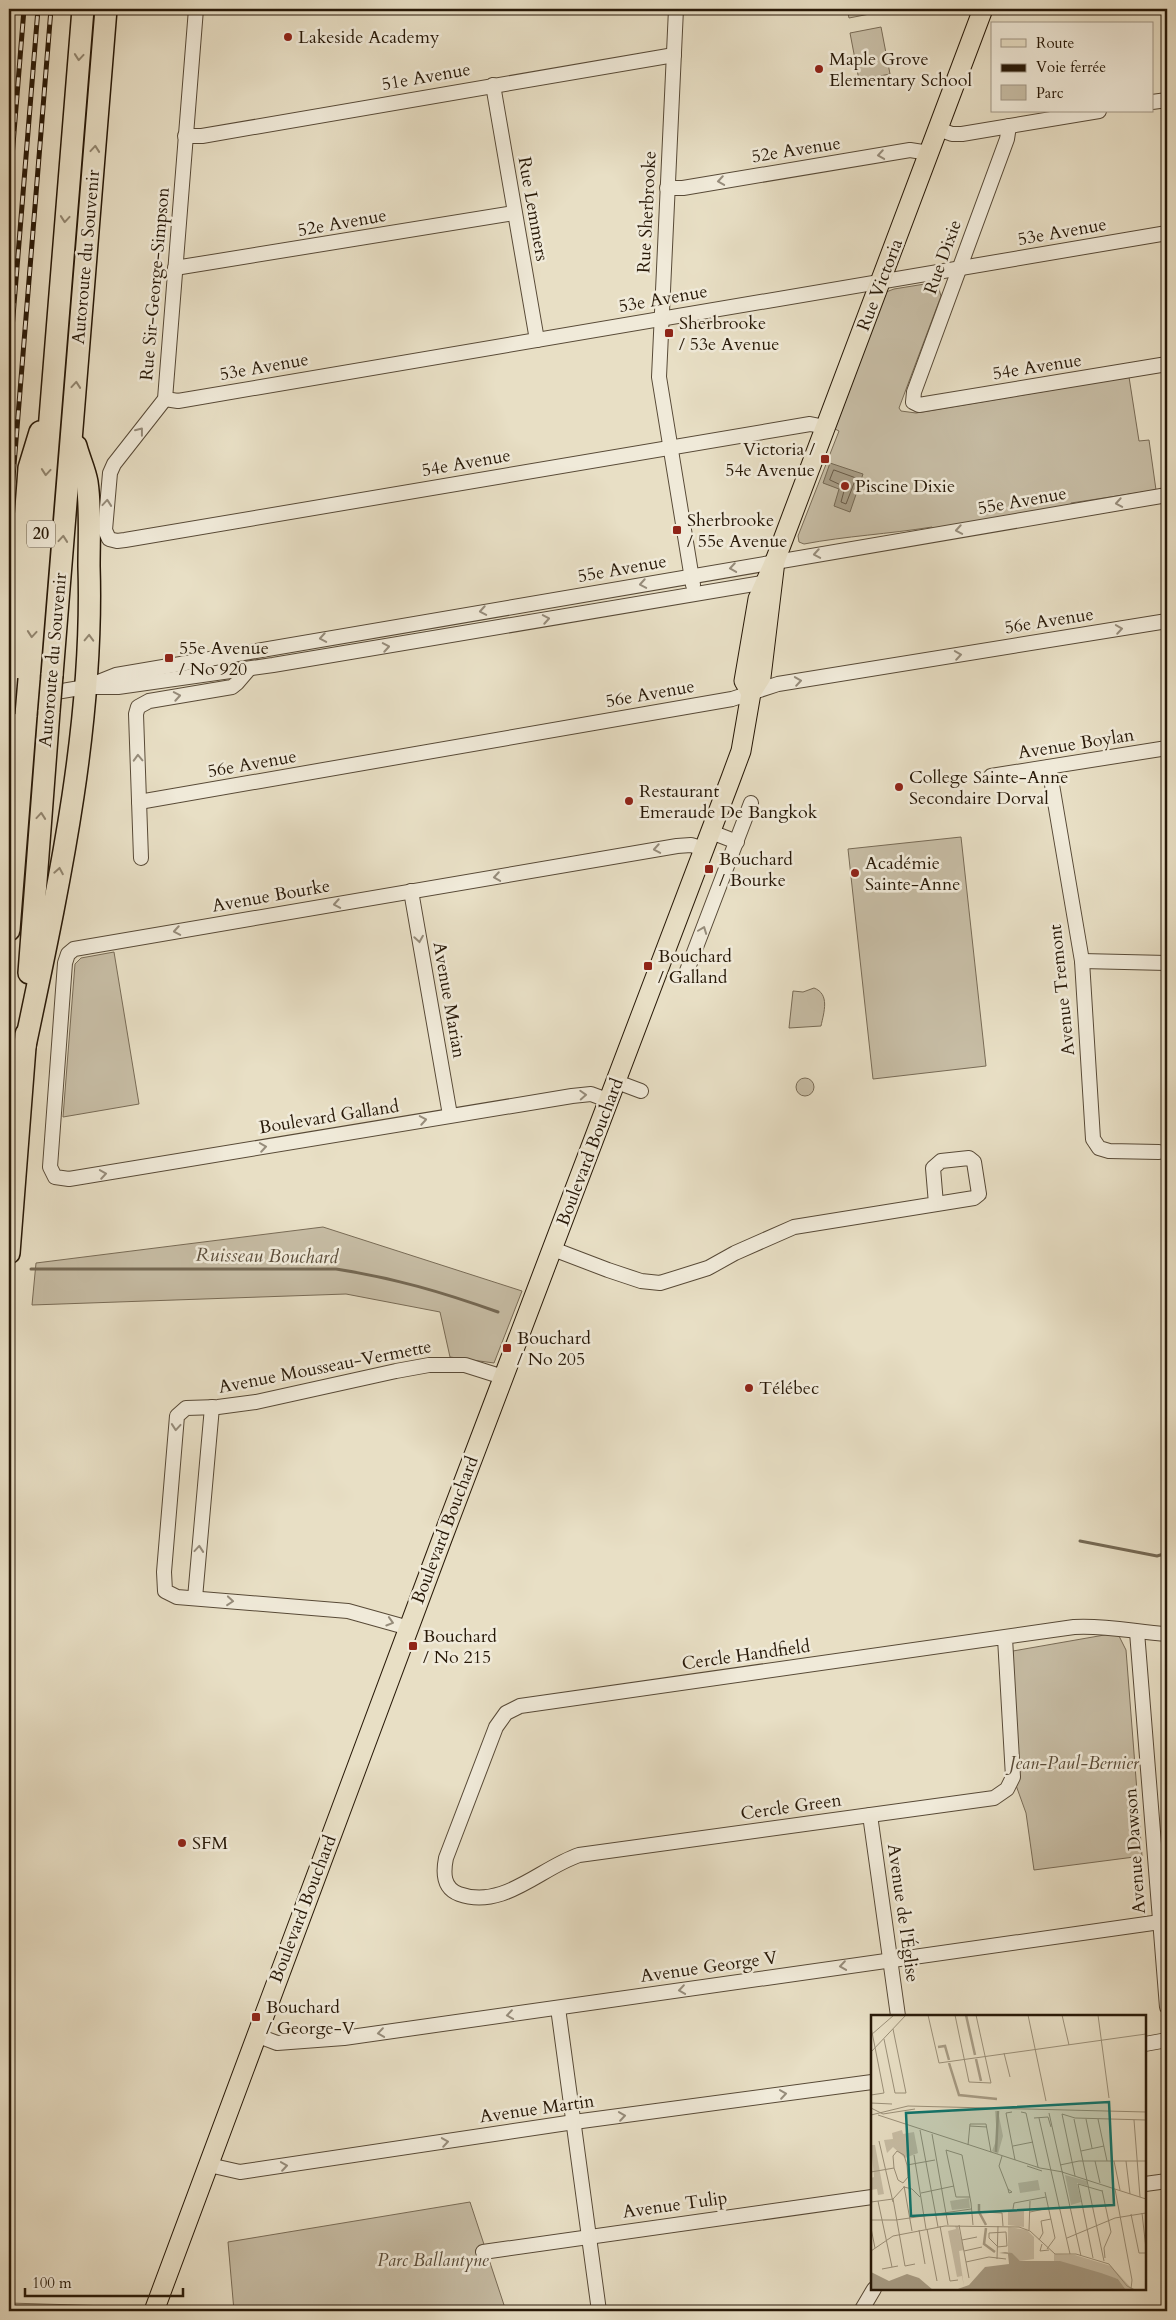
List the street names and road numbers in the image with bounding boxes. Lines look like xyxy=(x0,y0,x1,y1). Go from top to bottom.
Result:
street label: 51e Avenue xyxy=(380,57,472,97)
street label: 52e Avenue xyxy=(750,131,842,169)
street label: Rue Sherbrooke xyxy=(631,150,663,274)
street label: Rue Lemmers xyxy=(512,155,554,263)
street label: Autoroute du Souvenir xyxy=(66,168,106,345)
street label: Rue Sir-George-Simpson xyxy=(134,186,176,382)
street label: 52e Avenue xyxy=(296,203,388,243)
street label: 53e Avenue xyxy=(1016,212,1108,252)
street label: Rue Dixie xyxy=(918,216,968,298)
street label: Rue Victoria xyxy=(851,235,909,335)
street label: 53e Avenue xyxy=(617,279,709,319)
street label: 53e Avenue xyxy=(218,347,310,387)
street label: 54e Avenue xyxy=(991,348,1083,386)
street label: 54e Avenue xyxy=(420,443,512,483)
street label: 55e Avenue xyxy=(976,481,1068,521)
road number: 20 xyxy=(27,520,55,548)
street label: 55e Avenue xyxy=(576,549,668,589)
street label: Autoroute du Souvenir xyxy=(33,571,73,748)
street label: 56e Avenue xyxy=(1003,602,1095,640)
street label: 56e Avenue xyxy=(604,674,696,714)
street label: Avenue Boylan xyxy=(1016,722,1137,766)
street label: 56e Avenue xyxy=(206,744,298,784)
street label: Avenue Bourke xyxy=(210,873,332,919)
street label: Avenue Tremont xyxy=(1043,923,1081,1057)
street label: Avenue Marian xyxy=(426,940,472,1061)
street label: Boulevard Bouchard xyxy=(550,1074,630,1229)
street label: Boulevard Galland xyxy=(257,1094,401,1140)
street label: Avenue Mousseau-Vermette xyxy=(216,1334,434,1400)
street label: Boulevard Bouchard xyxy=(405,1452,485,1607)
street label: Cercle Handfield xyxy=(680,1634,812,1676)
street label: Cercle Green xyxy=(739,1787,844,1826)
street label: Avenue Dawson xyxy=(1118,1787,1152,1915)
street label: Boulevard Bouchard xyxy=(263,1831,343,1986)
street label: Avenue de l'Église xyxy=(881,1842,925,1984)
street label: Avenue George V xyxy=(639,1945,780,1989)
street label: Avenue Martin xyxy=(478,2088,597,2129)
street label: Avenue Tulip xyxy=(621,2185,729,2225)

